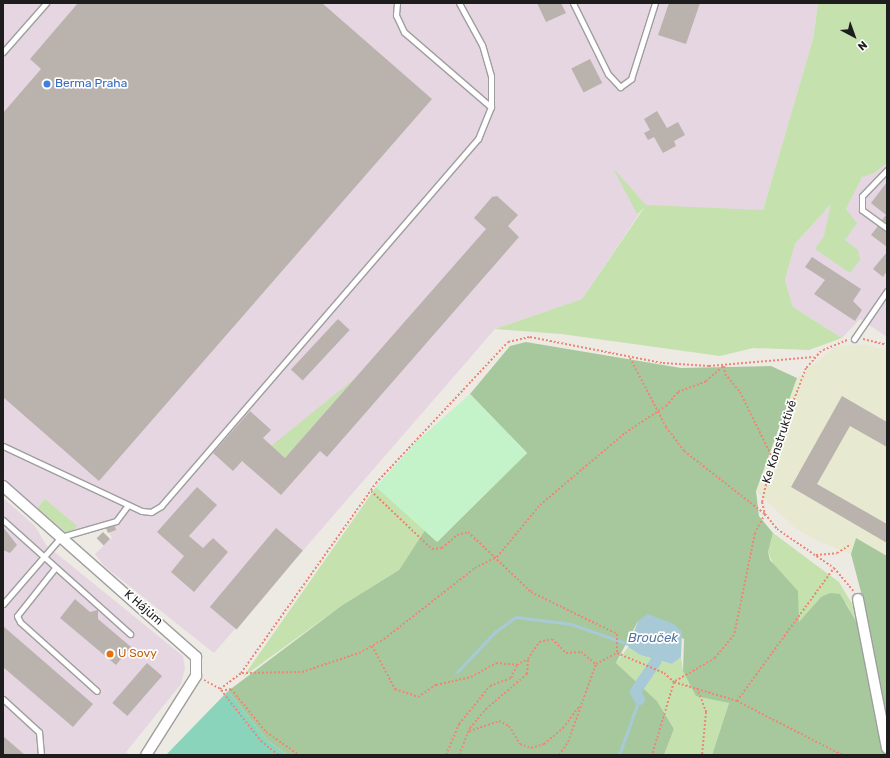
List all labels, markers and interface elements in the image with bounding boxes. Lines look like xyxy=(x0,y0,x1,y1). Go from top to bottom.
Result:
north arrow xyxy=(834,16,874,56)
text: N xyxy=(855,38,869,53)
place label: Berma Praha xyxy=(55,77,127,91)
marker: Berma Praha xyxy=(42,79,52,89)
street label: Ke Konstruktivě xyxy=(760,398,800,486)
street label: K Hájům xyxy=(121,587,165,629)
water label: Brouček xyxy=(628,630,678,646)
place label: U Sovy xyxy=(118,647,157,661)
marker: U Sovy xyxy=(105,649,115,659)

